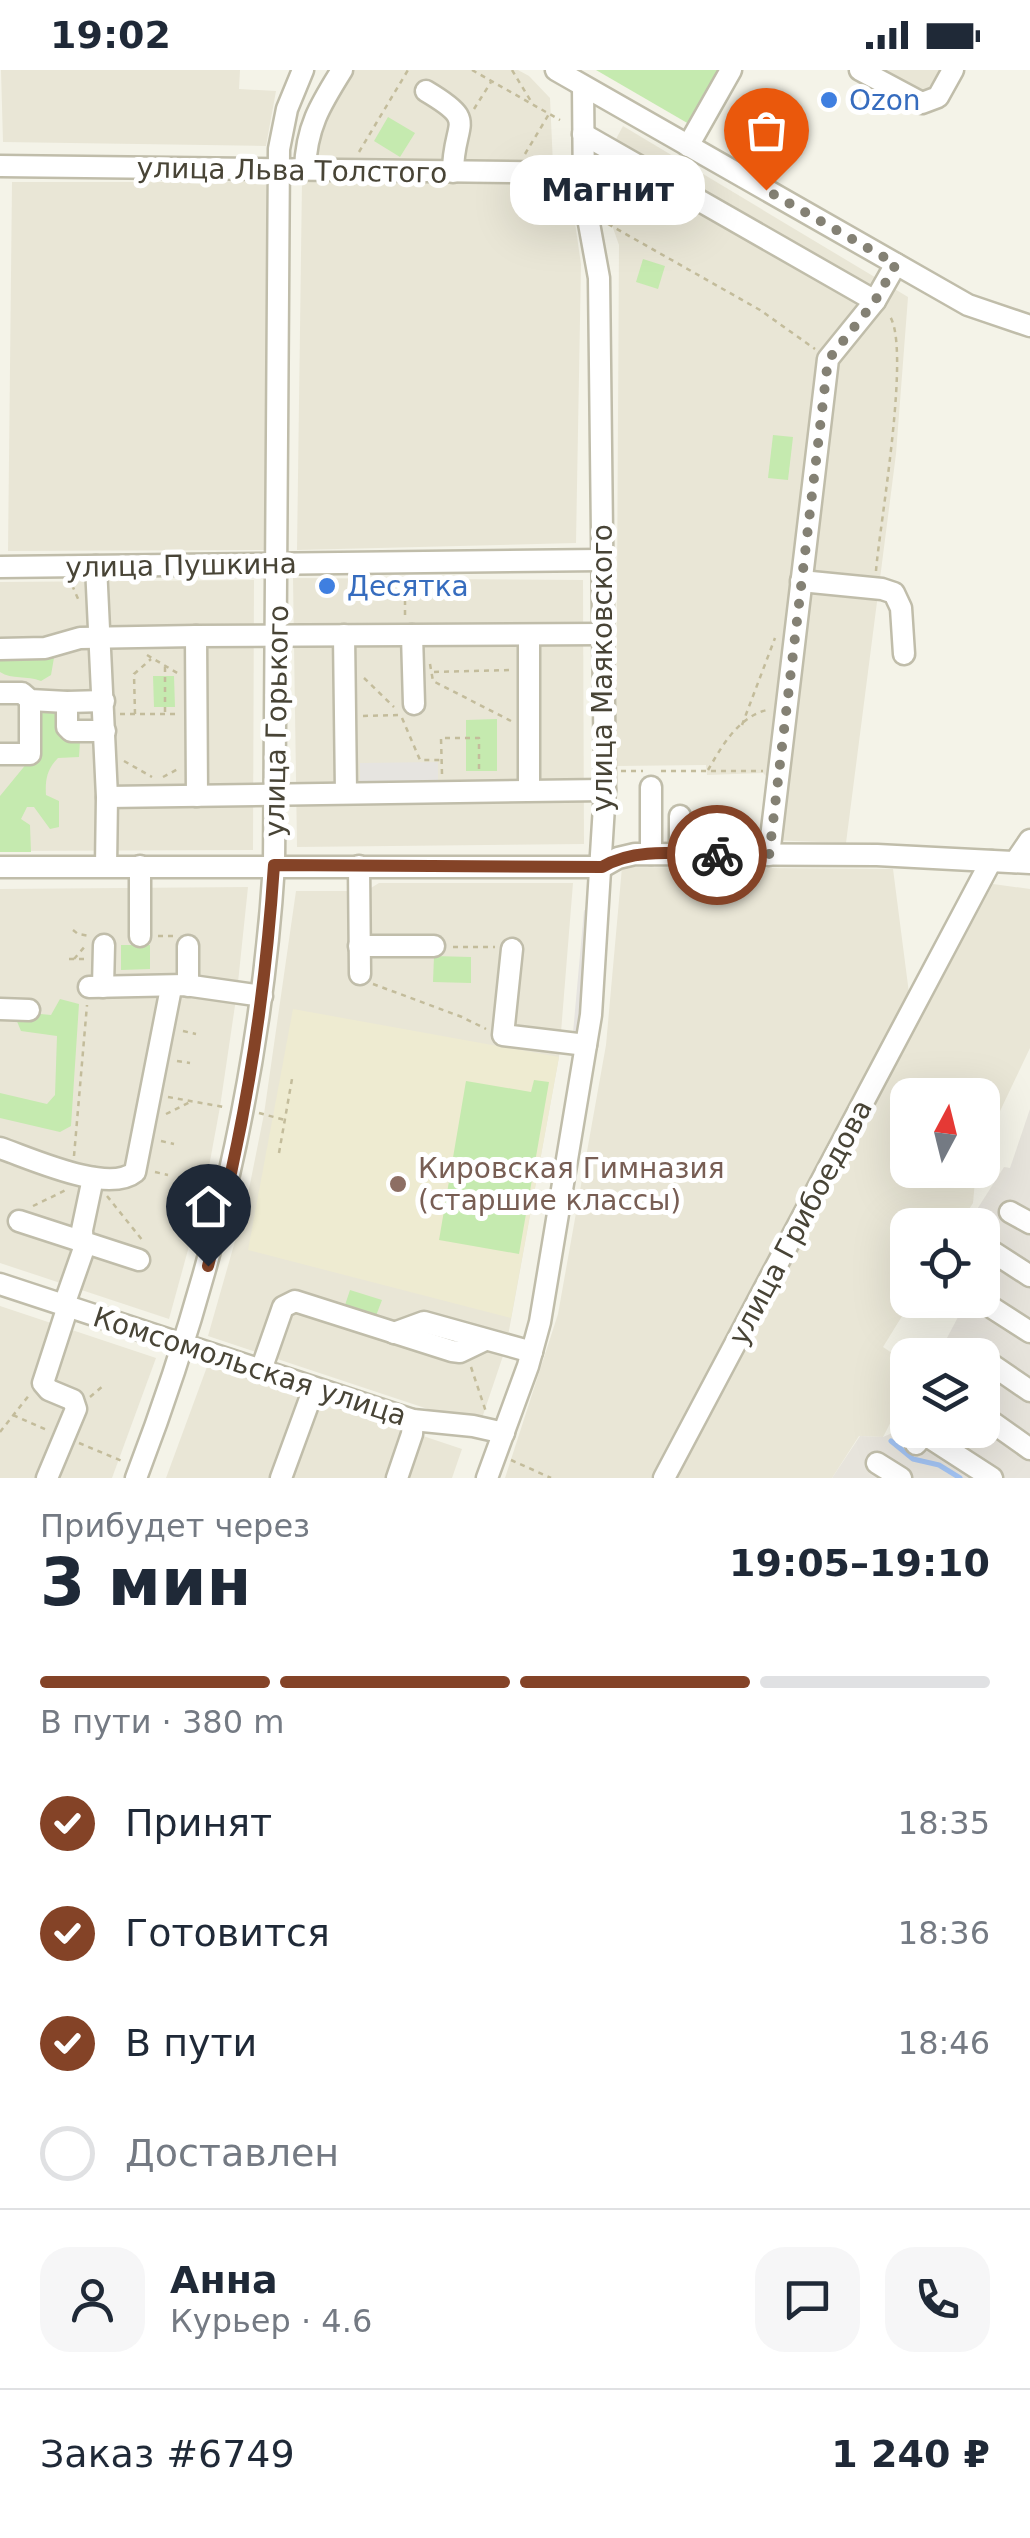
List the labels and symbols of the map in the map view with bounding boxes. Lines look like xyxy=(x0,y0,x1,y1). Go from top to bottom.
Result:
place label: Ozon xyxy=(849,84,921,117)
pin xyxy=(724,88,809,191)
marker: Ozon xyxy=(818,89,840,111)
street label: улица Льва Толстого xyxy=(136,151,448,190)
callout: Магнит xyxy=(511,155,706,225)
street label: улица Маяковского xyxy=(586,524,619,812)
street label: улица Пушкина xyxy=(65,547,297,584)
place label: Десятка xyxy=(347,570,469,603)
marker: Десятка xyxy=(316,575,338,597)
street label: улица Горького xyxy=(258,605,295,837)
courier xyxy=(667,805,767,905)
north arrow xyxy=(890,1078,1000,1188)
street label: улица Грибоедова xyxy=(722,1094,879,1350)
place label: Кировская Гимназия (старшие классы) xyxy=(418,1152,724,1217)
pin xyxy=(166,1164,251,1267)
marker: Кировская Гимназия (старшие классы) xyxy=(387,1173,409,1195)
street label: Комсомольская улица xyxy=(89,1300,411,1433)

